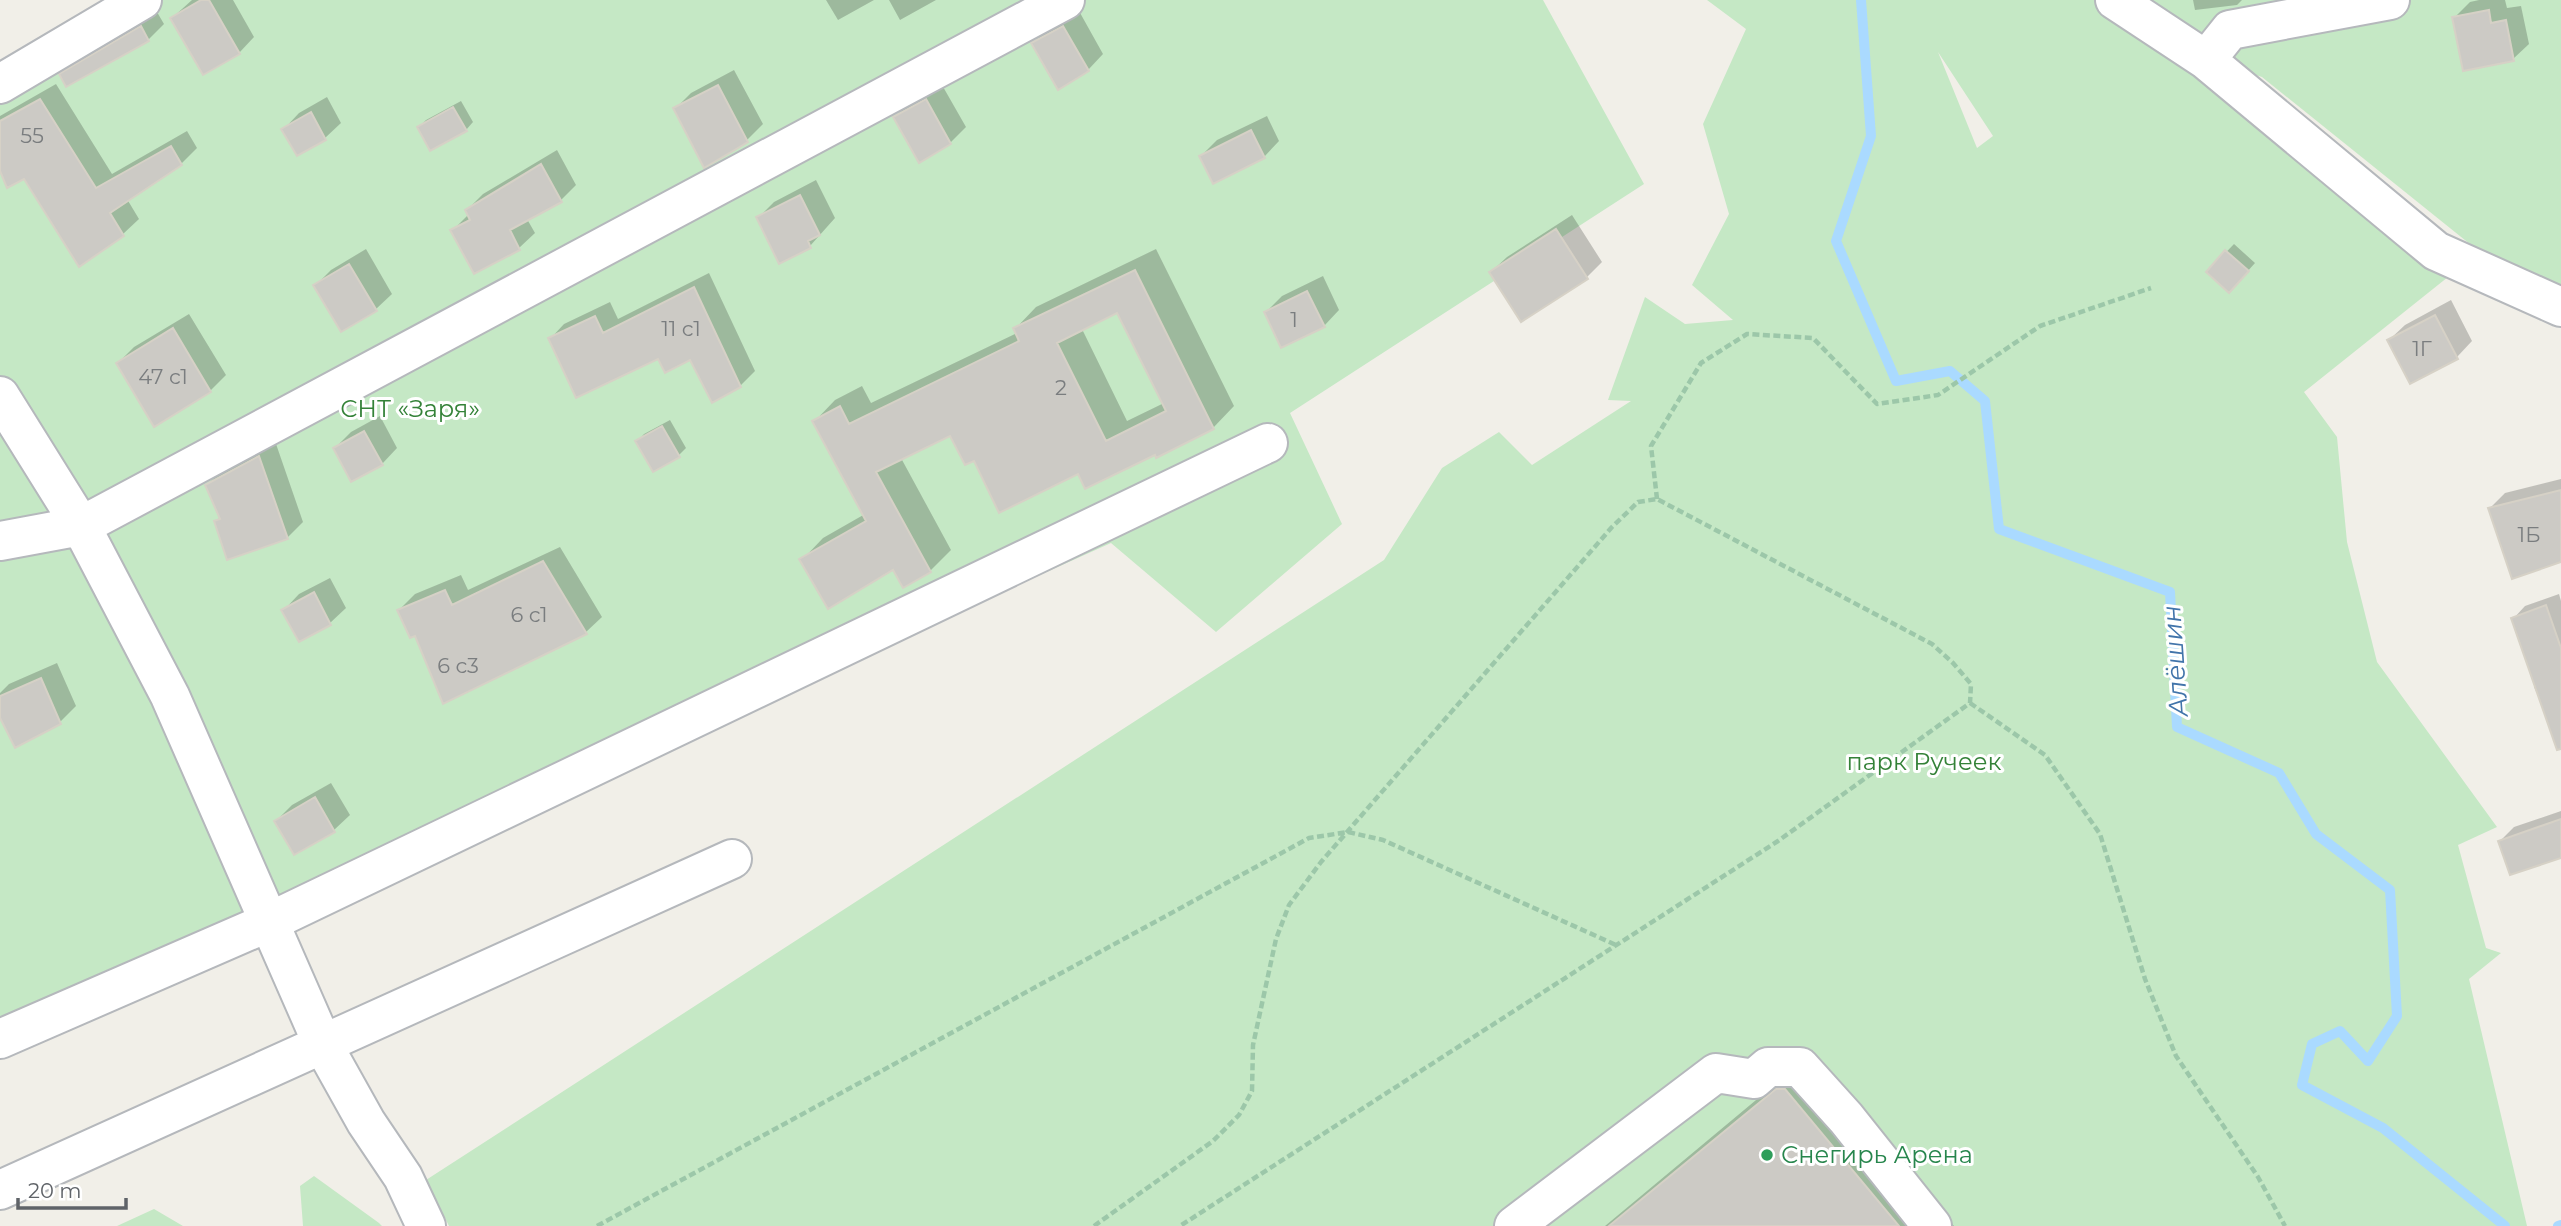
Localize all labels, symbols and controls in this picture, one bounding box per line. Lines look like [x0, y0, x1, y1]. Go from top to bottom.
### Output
house number: 55 [20, 123, 44, 148]
house number: 1 [1290, 307, 1298, 332]
house number: 11 с1 [661, 316, 701, 341]
house number: 1Г [2412, 336, 2432, 361]
house number: 47 с1 [138, 364, 188, 389]
house number: 2 [1055, 375, 1067, 400]
park label: СНТ «Заря» [340, 394, 480, 423]
house number: 1Б [2518, 522, 2540, 547]
house number: 6 с1 [510, 602, 548, 627]
water label: Алёшин [2155, 604, 2195, 719]
house number: 6 с3 [437, 653, 479, 678]
park label: парк Ручеек [1846, 747, 2002, 776]
place label: Снегирь Арена [1781, 1140, 1973, 1169]
marker: Снегирь Арена [1759, 1147, 1775, 1163]
scale bar [18, 1166, 126, 1210]
text: 20 m [28, 1178, 82, 1203]

